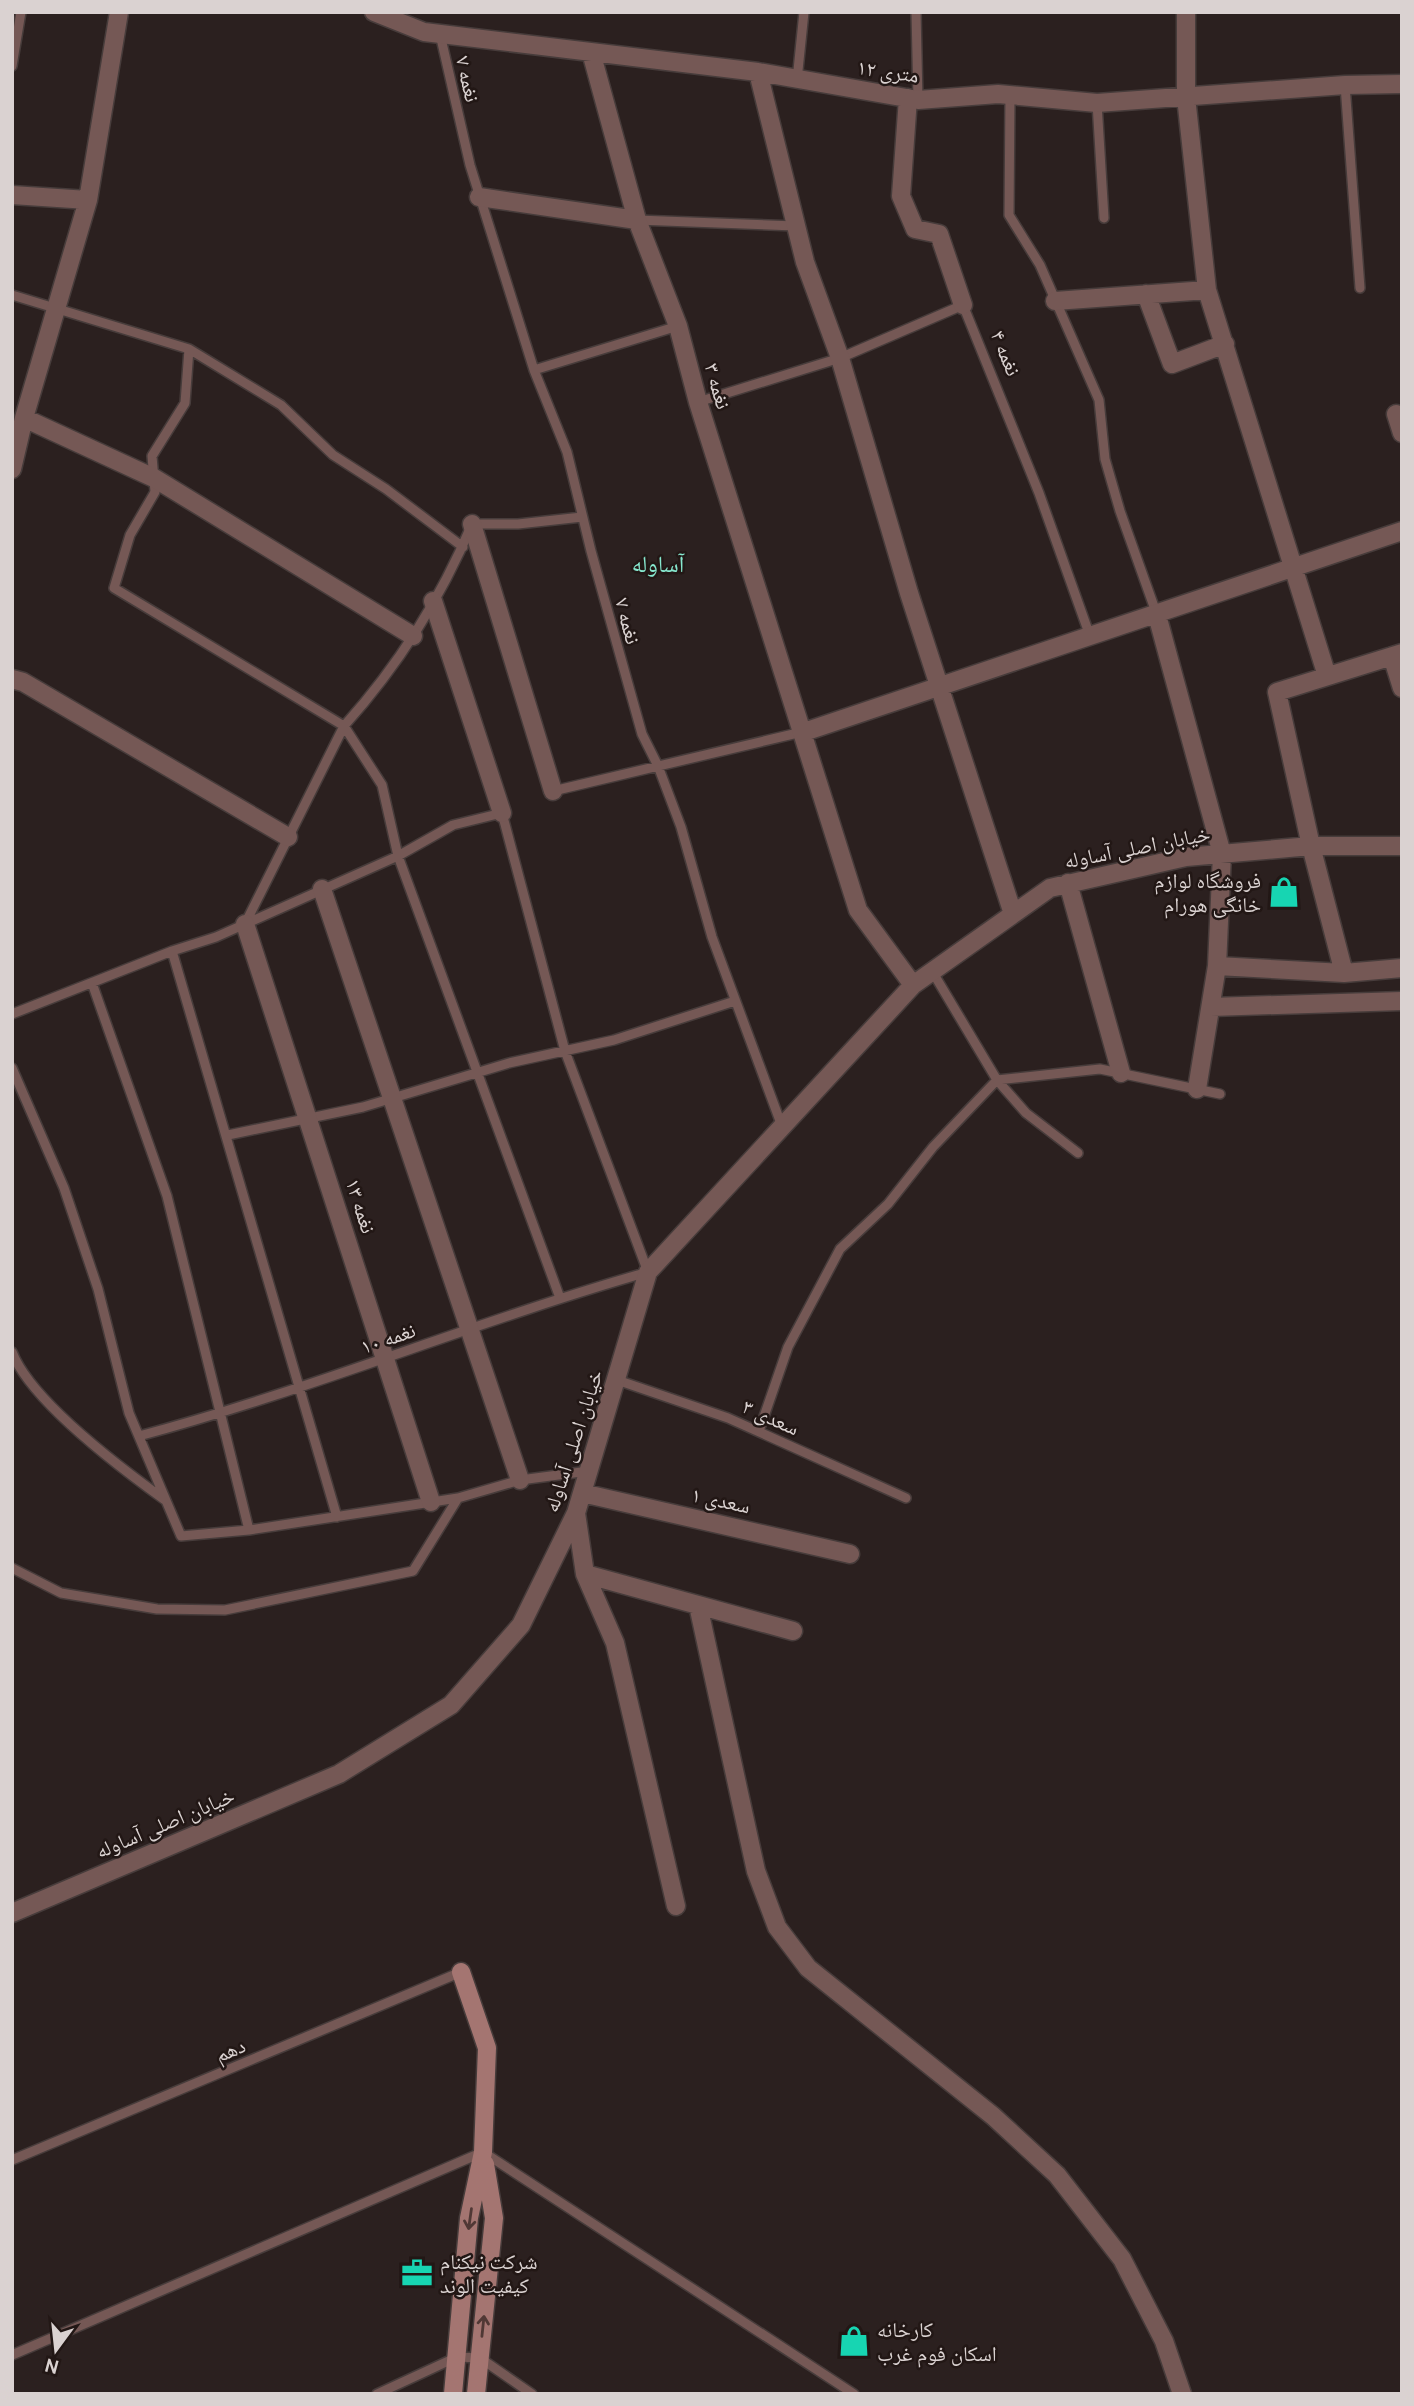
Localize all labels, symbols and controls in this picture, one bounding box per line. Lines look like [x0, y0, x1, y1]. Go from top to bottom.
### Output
street label: نغمه ۷ [451, 53, 485, 105]
street label: ۱۲ متری [855, 54, 921, 88]
street label: نغمه ۴ [986, 327, 1026, 379]
street label: نغمه ۳ [700, 360, 736, 412]
district label: آساوله [632, 550, 685, 578]
street label: نغمه ۷ [610, 595, 646, 647]
street label: خیابان اصلی آساوله [1062, 821, 1212, 874]
place label: فروشگاه لوازم خانگی هورام [1154, 868, 1261, 919]
shop icon: فروشگاه لوازم خانگی هورام [1267, 875, 1301, 909]
street label: نغمه ۱۳ [340, 1175, 382, 1237]
street label: نغمه ۱۰ [357, 1317, 419, 1359]
street label: خیابان اصلی آساوله [538, 1367, 609, 1516]
street label: سعدی ۳ [739, 1393, 803, 1441]
street label: سعدی ۱ [689, 1482, 753, 1518]
street label: خیابان اصلی آساوله [92, 1783, 238, 1864]
street label: دهم [211, 2033, 250, 2069]
one-way arrow [463, 2207, 476, 2230]
place label: شرکت نیکنام کیفیت الوند [440, 2249, 538, 2298]
office icon: شرکت نیکنام کیفیت الوند [400, 2256, 434, 2290]
north arrow [21, 2315, 91, 2385]
one-way arrow [477, 2315, 490, 2338]
place label: کارخانه اسکان فوم غرب [877, 2317, 997, 2368]
shop icon: کارخانه اسکان فوم غرب [837, 2324, 871, 2358]
text: N [42, 2353, 61, 2379]

